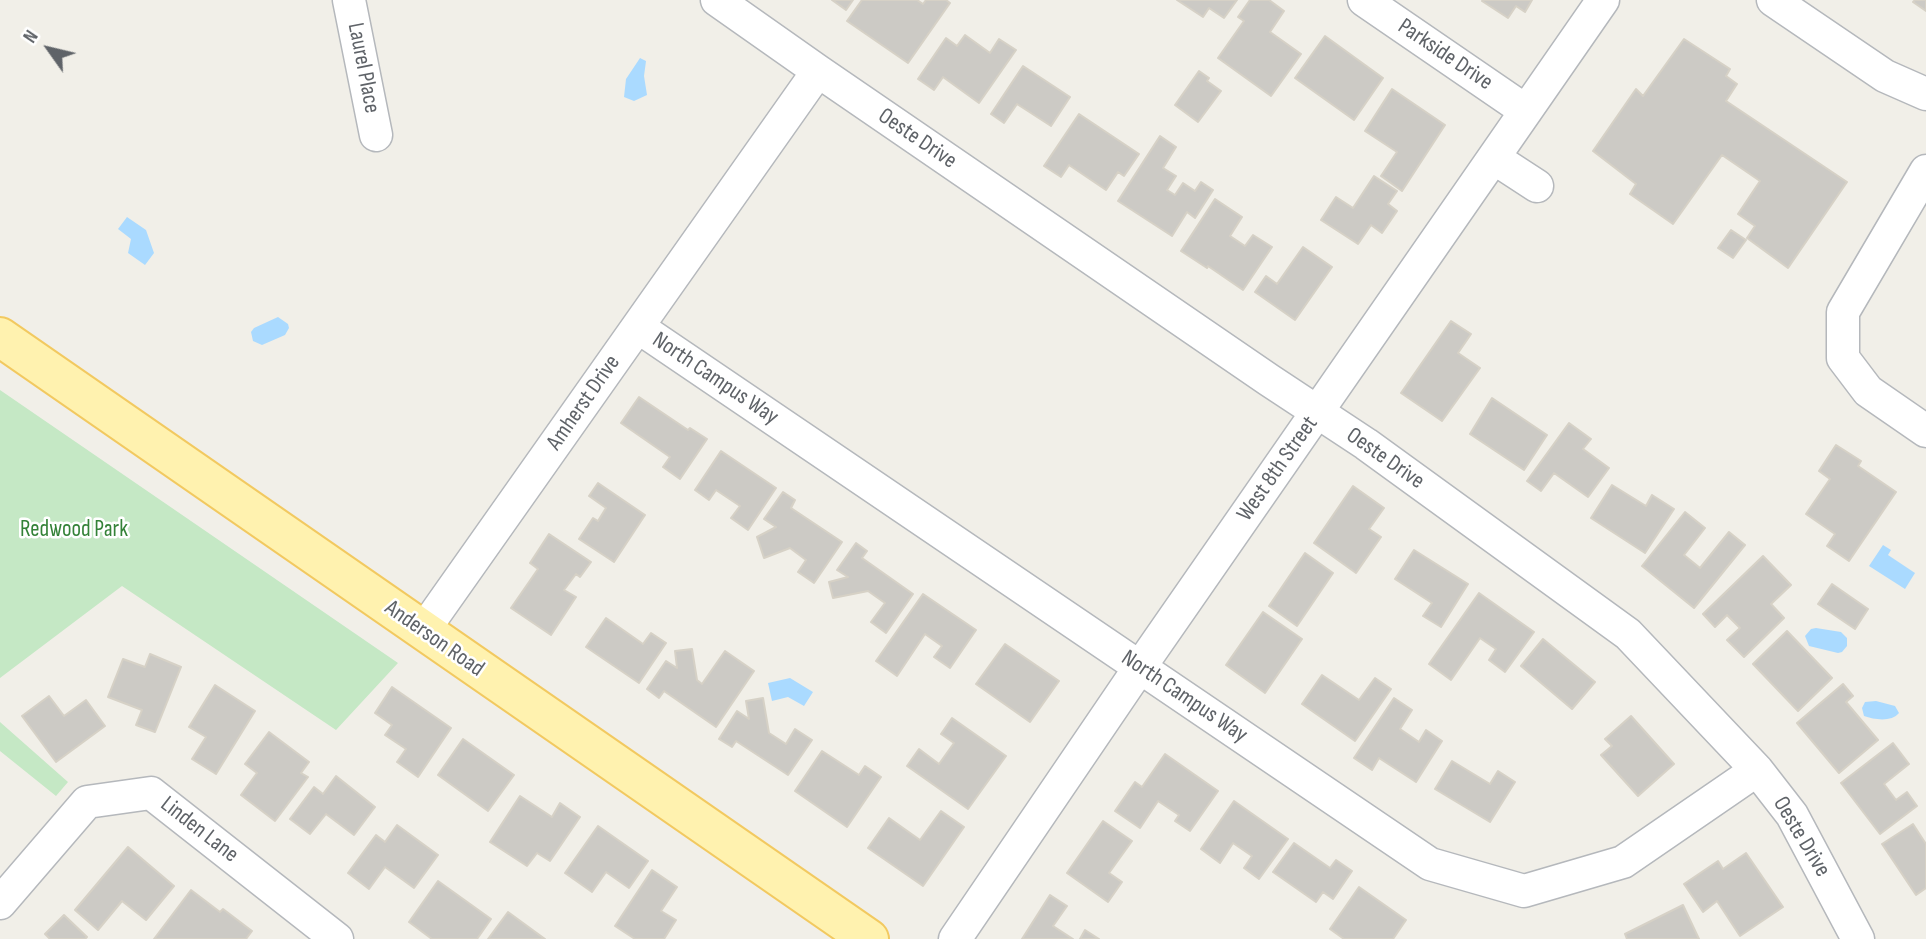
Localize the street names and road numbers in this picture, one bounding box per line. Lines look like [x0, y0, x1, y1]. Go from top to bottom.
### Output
street label: Parkside Drive [1392, 13, 1498, 97]
street label: Laurel Place [341, 20, 385, 116]
street label: Oeste Drive [873, 103, 961, 175]
street label: North Campus Way [647, 327, 783, 431]
street label: Amherst Drive [541, 350, 627, 456]
street label: West 8th Street [1232, 411, 1324, 527]
street label: Oeste Drive [1341, 422, 1429, 496]
street label: Anderson Road [379, 595, 489, 683]
street label: North Campus Way [1116, 645, 1252, 749]
street label: Linden Lane [154, 791, 244, 869]
street label: Oeste Drive [1766, 792, 1836, 882]

